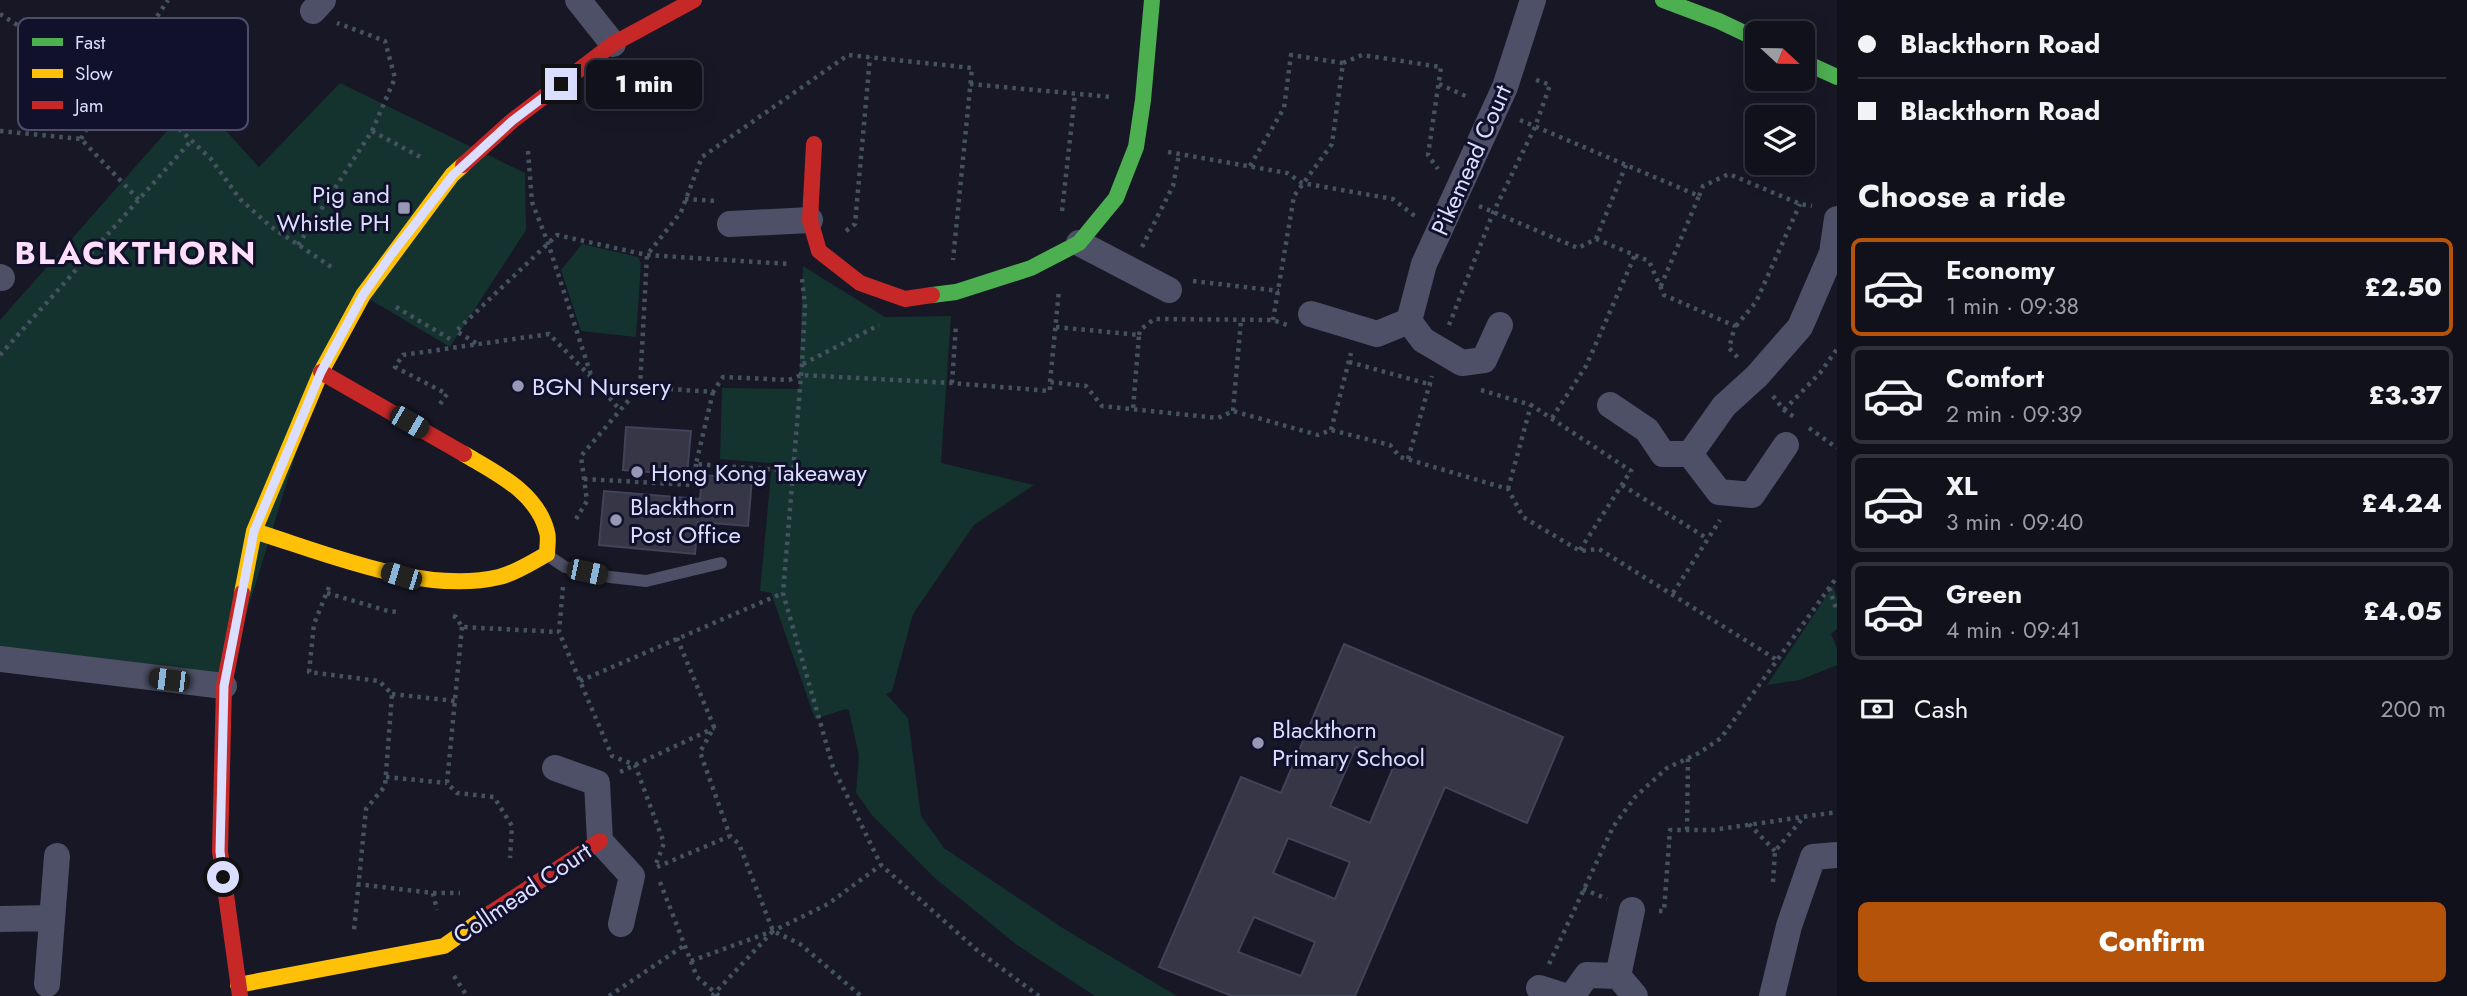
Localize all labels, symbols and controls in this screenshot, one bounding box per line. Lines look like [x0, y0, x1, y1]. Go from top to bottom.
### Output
legend [18, 18, 248, 130]
north arrow [1745, 21, 1815, 91]
map controls [1745, 21, 1815, 175]
text: Blackthorn Road [1900, 25, 2100, 63]
text: Fast [75, 29, 106, 56]
text: Slow [75, 60, 113, 87]
callout: 1 min [586, 60, 701, 108]
text: 1 min [615, 67, 673, 101]
route end [545, 68, 577, 100]
street label: Pikemead Court [1422, 79, 1520, 241]
text: Jam [72, 92, 104, 119]
text: Blackthorn Road [1900, 92, 2100, 130]
button: layers [1745, 105, 1815, 175]
text: Choose a ride [1858, 173, 2066, 219]
place label: Pig and Whistle PH [277, 177, 390, 240]
marker: Pig and Whistle PH [396, 200, 412, 216]
district label: BLACKTHORN [15, 230, 257, 276]
text: Economy [1946, 251, 2055, 289]
icon: car [1862, 256, 1925, 319]
text: £2.50 [2364, 268, 2442, 306]
text: 1 min · 09:38 [1946, 289, 2079, 323]
text: Comfort [1946, 359, 2044, 397]
icon: car [1862, 364, 1925, 427]
place label: BGN Nursery [532, 369, 671, 404]
text: £3.37 [2368, 376, 2442, 414]
marker: BGN Nursery [510, 378, 526, 394]
text: 2 min · 09:39 [1946, 397, 2082, 431]
car [386, 402, 433, 442]
place label: Hong Kong Takeaway [651, 455, 867, 490]
marker: Hong Kong Takeaway [629, 464, 645, 480]
text: XL [1946, 467, 1978, 505]
icon: car [1862, 472, 1925, 535]
text: £4.24 [2362, 484, 2442, 522]
place label: Blackthorn Post Office [630, 489, 741, 552]
text: 3 min · 09:40 [1946, 505, 2083, 539]
marker: Blackthorn Post Office [608, 512, 624, 528]
car [565, 557, 610, 587]
car [378, 560, 425, 592]
text: Green [1946, 575, 2022, 613]
icon: car [1862, 580, 1925, 643]
text: £4.05 [2363, 592, 2442, 630]
text: 4 min · 09:41 [1946, 613, 2081, 647]
car [147, 667, 192, 693]
icon: cash [1858, 690, 1896, 728]
text: Cash [1914, 690, 1968, 728]
text: 200 m [2380, 692, 2446, 726]
place label: Blackthorn Primary School [1272, 712, 1425, 775]
marker: Blackthorn Primary School [1250, 735, 1266, 751]
street label: Collmead Court [446, 834, 598, 952]
route start [207, 861, 239, 893]
button: Confirm [1858, 902, 2446, 982]

